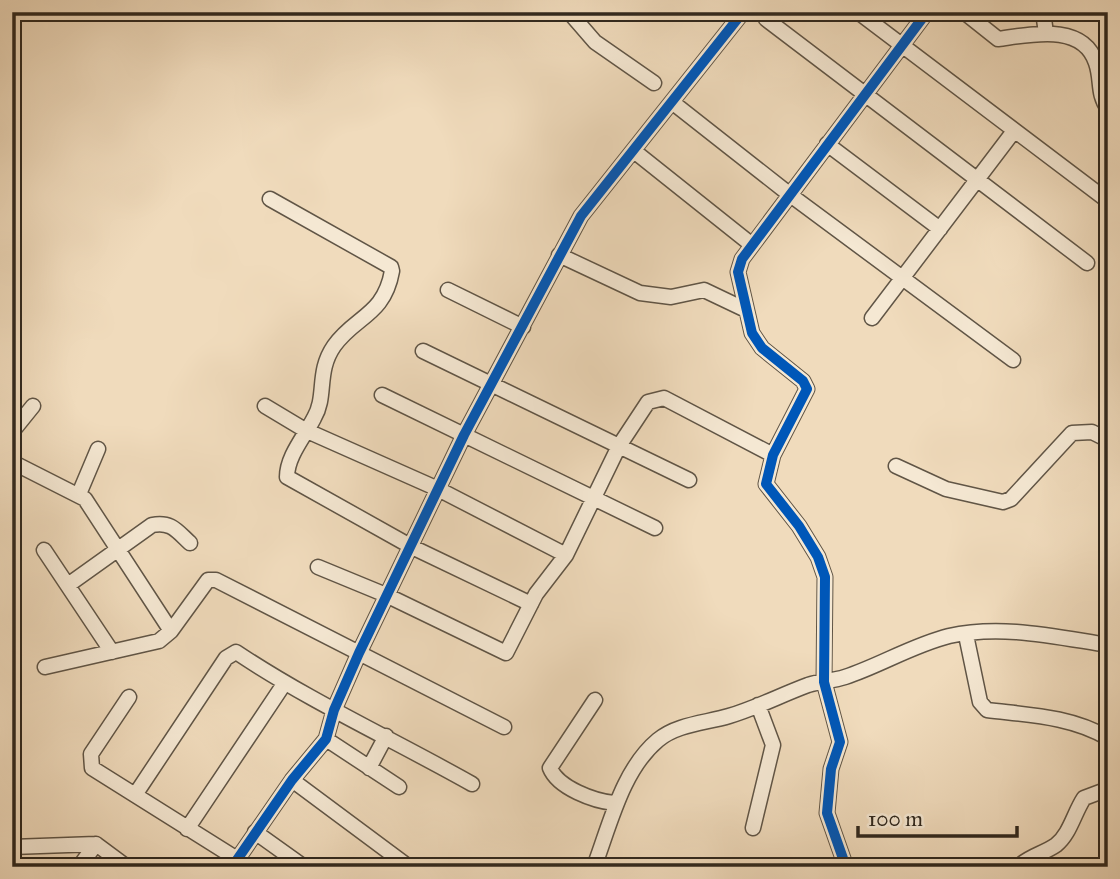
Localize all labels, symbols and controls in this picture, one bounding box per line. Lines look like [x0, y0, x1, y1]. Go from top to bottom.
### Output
scale bar [858, 795, 1017, 839]
text: 100 m [868, 806, 923, 832]

